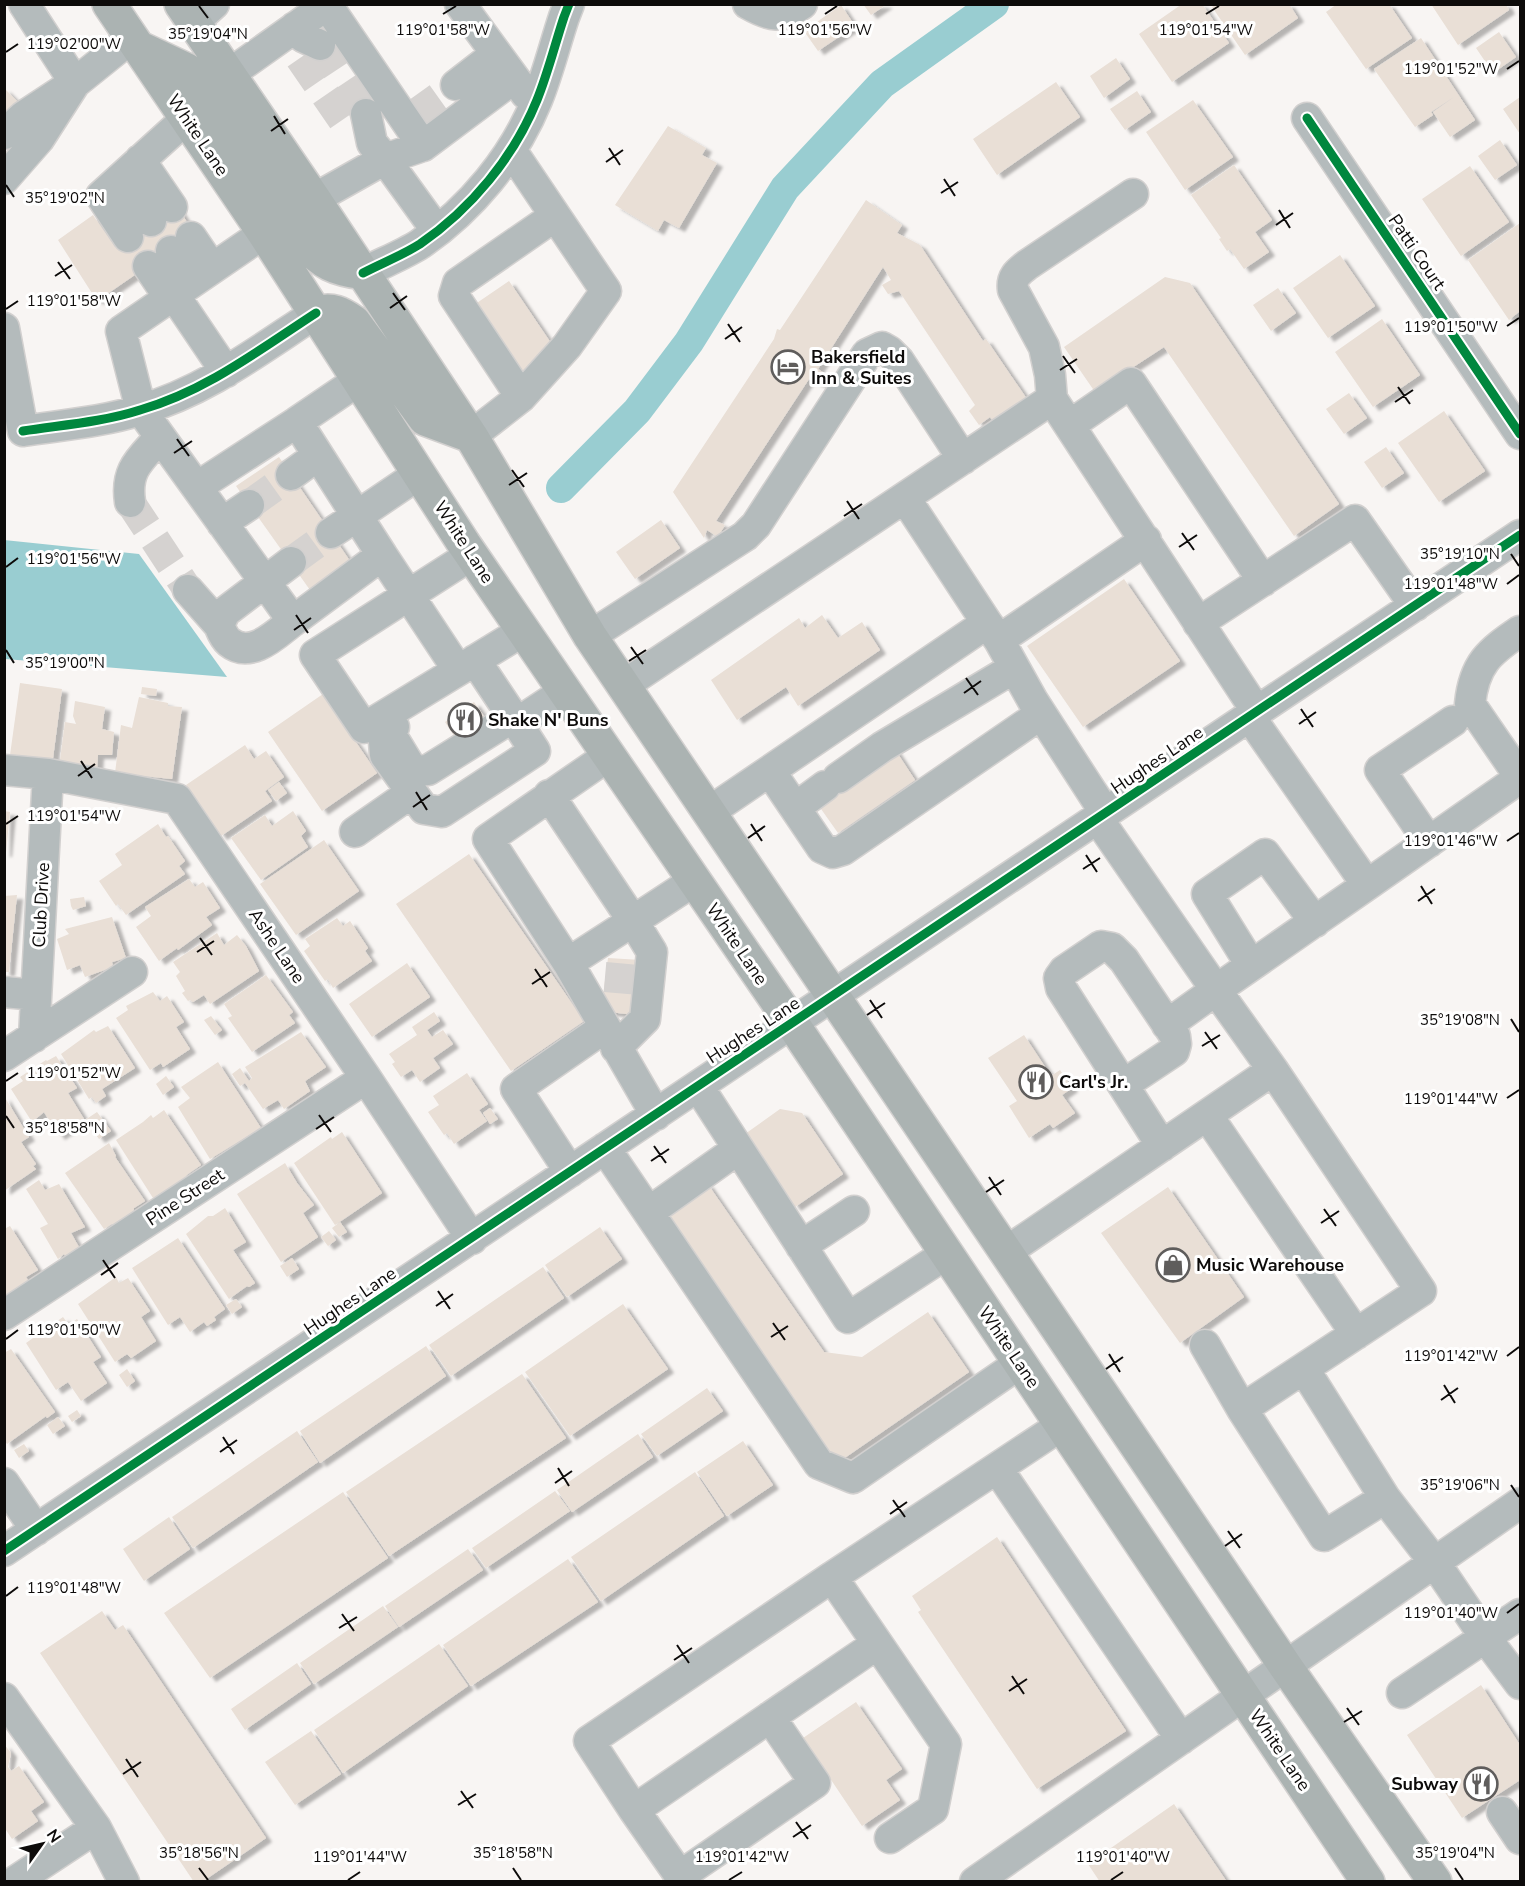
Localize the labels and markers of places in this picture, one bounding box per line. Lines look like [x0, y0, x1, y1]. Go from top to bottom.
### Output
place label: Bakersfield Inn & Suites [811, 345, 912, 390]
hotel icon: Bakersfield Inn & Suites [770, 349, 806, 385]
restaurant icon: Shake N' Buns [447, 702, 483, 738]
place label: Shake N' Buns [488, 708, 609, 732]
restaurant icon: Carl's Jr. [1018, 1064, 1054, 1100]
place label: Carl's Jr. [1059, 1070, 1128, 1094]
shop icon: Music Warehouse [1155, 1247, 1191, 1283]
place label: Music Warehouse [1196, 1253, 1344, 1277]
restaurant icon: Subway [1463, 1766, 1499, 1802]
place label: Subway [1391, 1772, 1459, 1796]

